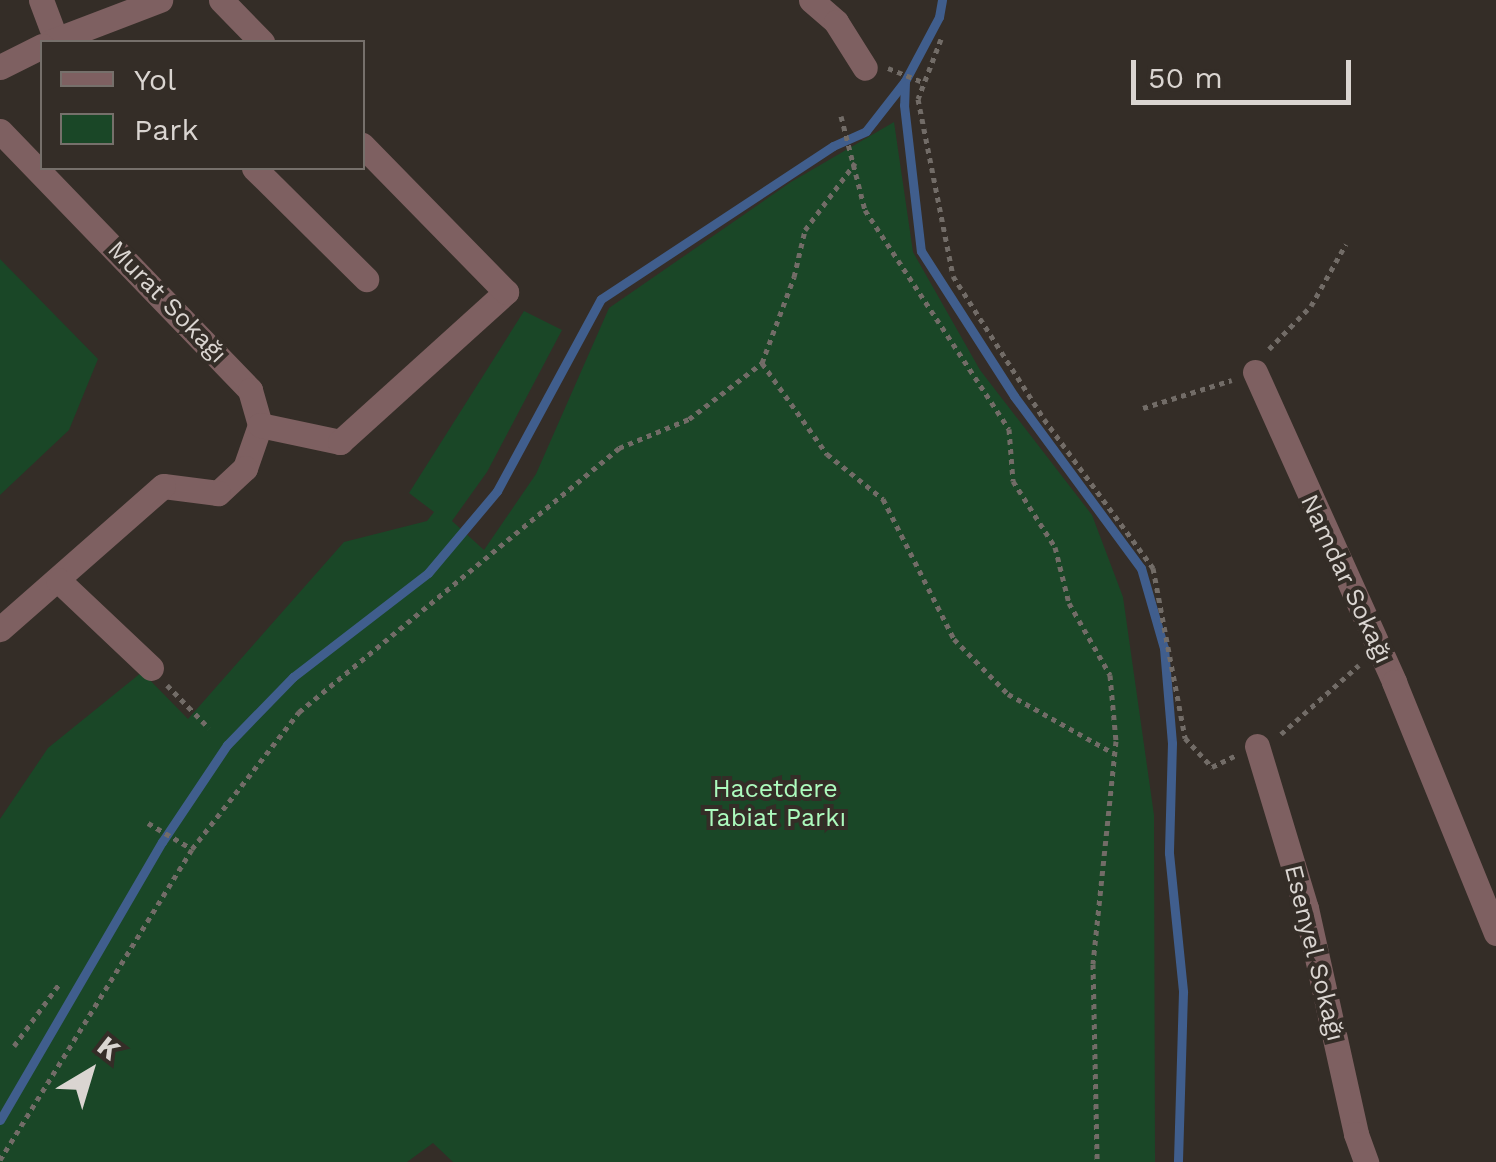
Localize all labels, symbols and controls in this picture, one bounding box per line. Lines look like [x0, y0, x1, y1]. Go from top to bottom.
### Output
legend [40, 40, 365, 170]
scale bar [1136, 40, 1356, 102]
text: 50 m [1148, 60, 1223, 95]
text: Yol [134, 62, 176, 97]
text: Park [134, 112, 199, 147]
street label: Murat Sokağı [101, 235, 233, 369]
street label: Namdar Sokağı [1294, 489, 1398, 669]
park label: Hacetdere Tabiat Parkı [704, 775, 846, 834]
street label: Esenyel Sokağı [1278, 861, 1350, 1045]
north arrow [40, 1022, 140, 1122]
text: K [91, 1029, 127, 1067]

